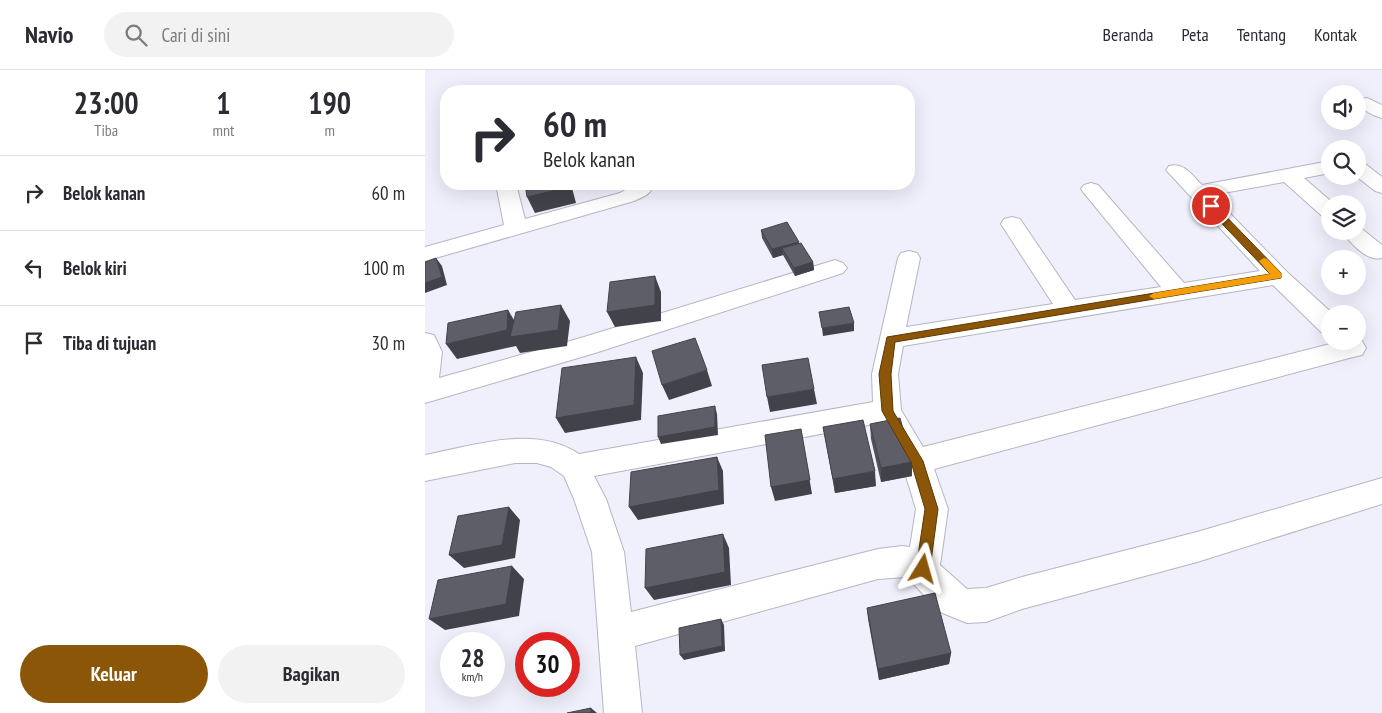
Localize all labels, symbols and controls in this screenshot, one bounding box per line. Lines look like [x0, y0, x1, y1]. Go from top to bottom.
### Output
search box [104, 12, 454, 57]
text: Navio [25, 19, 74, 50]
icon: search [122, 21, 150, 49]
text: Cari di sini [162, 23, 230, 47]
text: Beranda [1103, 23, 1153, 46]
text: Peta [1181, 23, 1209, 46]
text: Tentang [1237, 23, 1286, 46]
text: Kontak [1314, 23, 1357, 46]
text: 23:00 [74, 83, 139, 122]
text: 1 [216, 83, 231, 122]
text: 190 [308, 83, 351, 122]
map controls [1321, 85, 1366, 350]
button: sound [1321, 85, 1366, 130]
text: 60 m [543, 101, 607, 147]
icon: right [460, 105, 525, 170]
text: Tiba [94, 120, 118, 140]
text: mnt [212, 120, 234, 140]
text: m [324, 120, 335, 140]
button: search [1321, 140, 1366, 185]
text: Belok kanan [543, 145, 635, 173]
icon: right [20, 179, 48, 207]
text: Belok kanan [63, 181, 145, 205]
text: 60 m [372, 181, 405, 205]
pin [1190, 185, 1232, 227]
icon: arrive [1197, 192, 1225, 220]
button: layers [1321, 195, 1366, 240]
button: + [1321, 250, 1366, 295]
icon: left [20, 254, 48, 282]
text: Belok kiri [63, 256, 127, 280]
text: 100 m [363, 256, 405, 280]
button: − [1321, 305, 1366, 350]
icon: arrive [20, 329, 48, 357]
text: Tiba di tujuan [63, 331, 156, 355]
text: 30 m [372, 331, 405, 355]
position arrow [896, 542, 948, 594]
speed limit sign: 30 [515, 632, 580, 697]
text: 28 [461, 642, 484, 674]
button: Keluar [20, 645, 208, 703]
button: Bagikan [218, 645, 405, 703]
text: km/h [462, 669, 483, 684]

